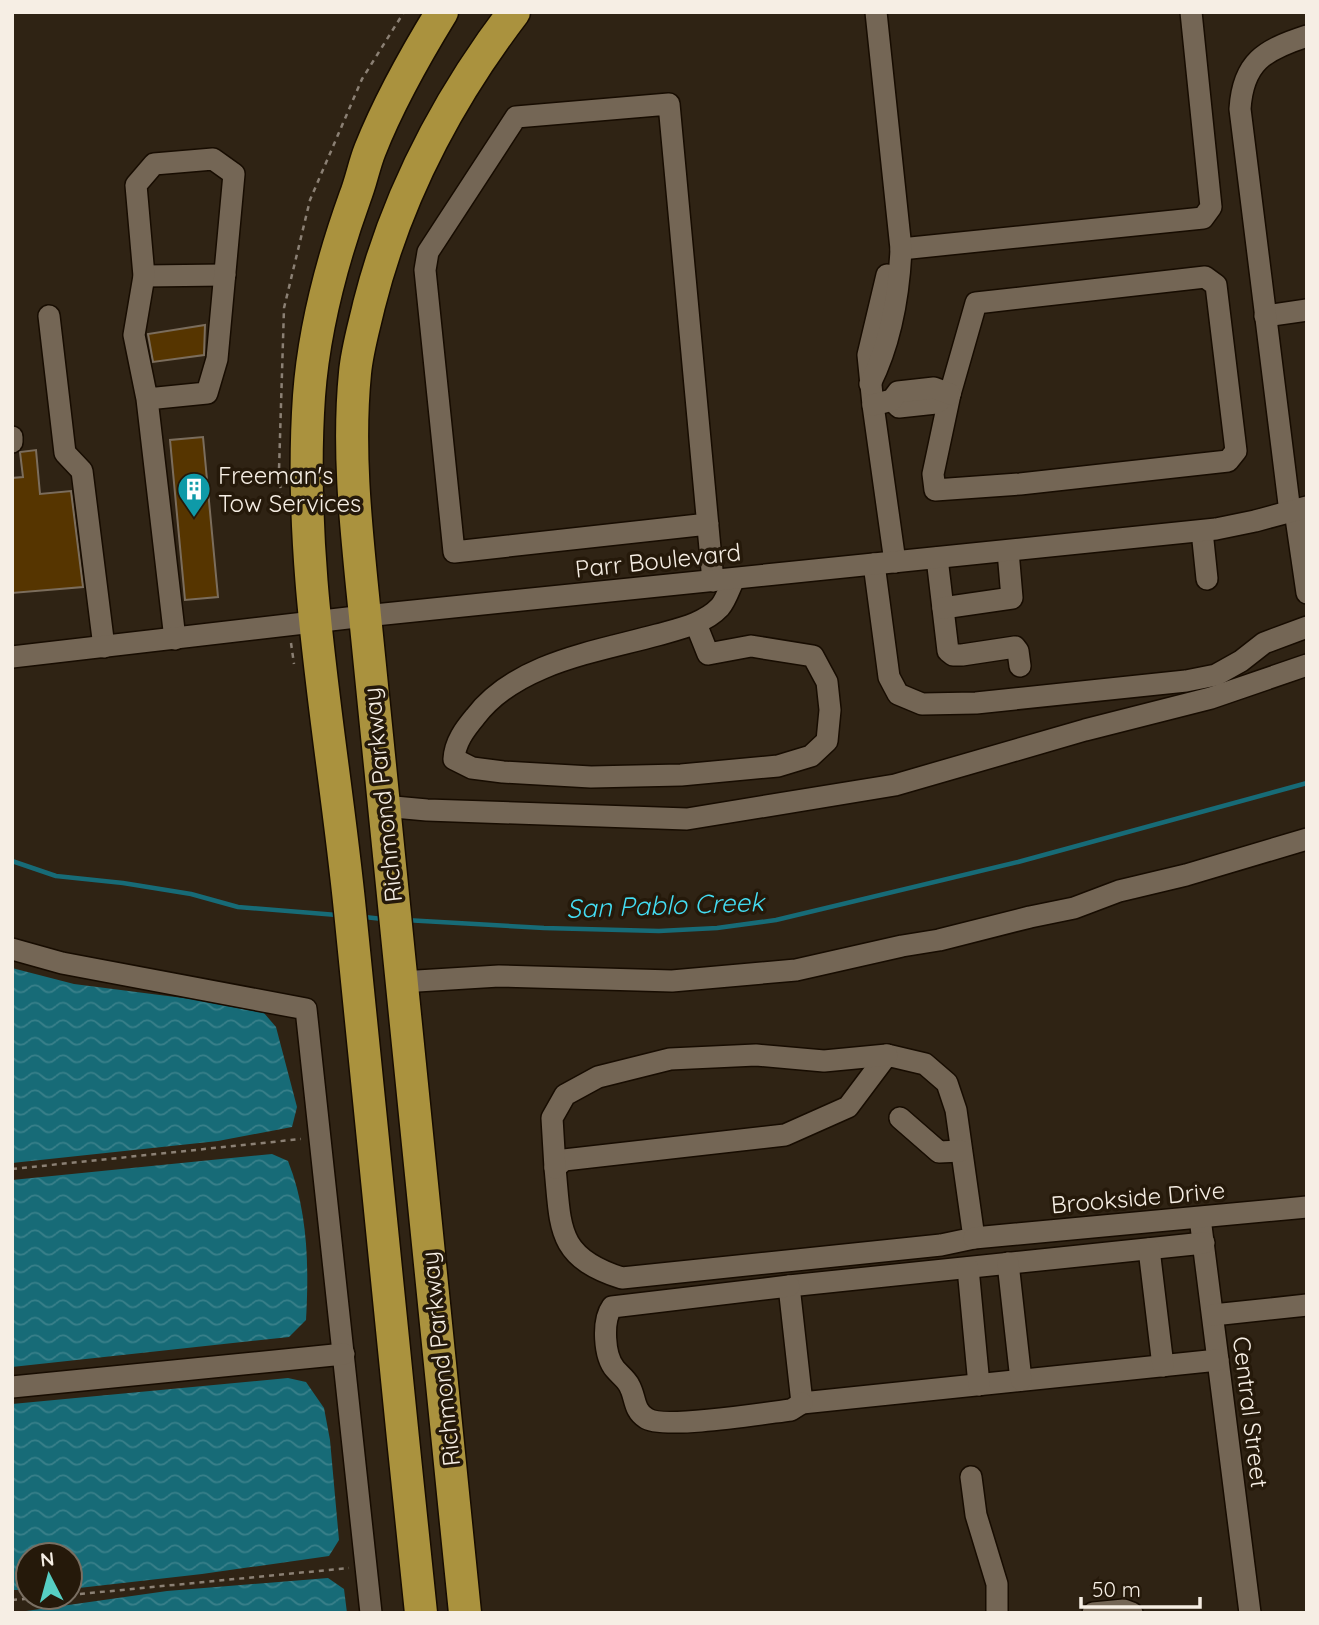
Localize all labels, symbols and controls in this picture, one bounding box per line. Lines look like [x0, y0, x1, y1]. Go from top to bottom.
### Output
place label: Freeman's Tow Services [218, 460, 361, 518]
building icon: Freeman's Tow Services [175, 470, 213, 519]
street label: Parr Boulevard [574, 536, 742, 584]
street label: Richmond Parkway [356, 686, 408, 904]
water label: San Pablo Creek [566, 885, 766, 925]
street label: Brookside Drive [1050, 1174, 1226, 1220]
street label: Richmond Parkway [414, 1250, 466, 1468]
street label: Central Street [1227, 1335, 1275, 1489]
north arrow [14, 1541, 84, 1611]
text: N [39, 1546, 55, 1572]
scale bar [1081, 1566, 1200, 1610]
text: 50 m [1092, 1576, 1141, 1602]

